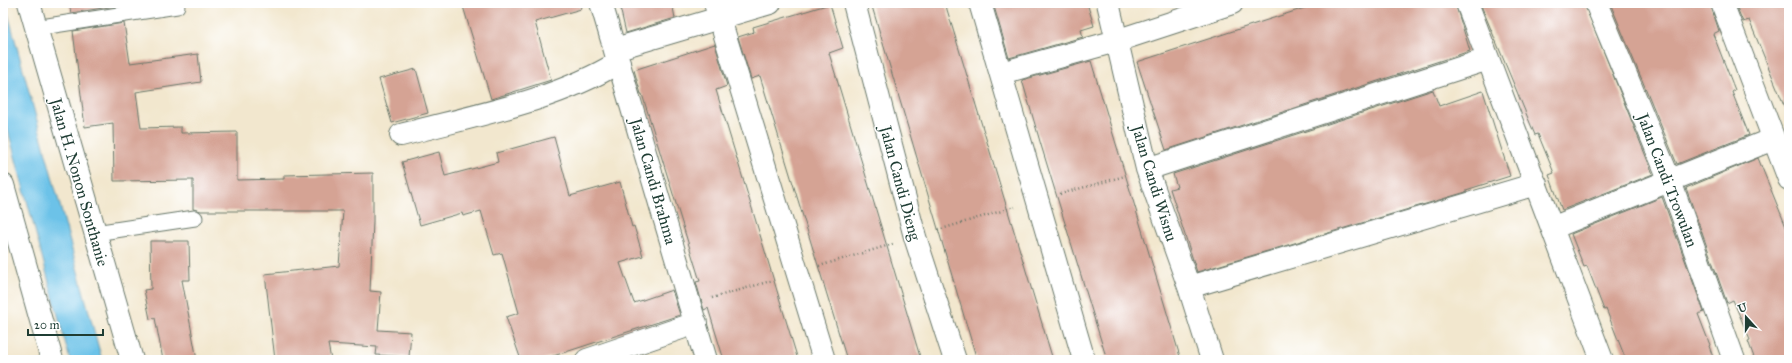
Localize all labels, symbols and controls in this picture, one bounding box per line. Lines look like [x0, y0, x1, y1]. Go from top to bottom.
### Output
street label: Jalan H. Nonon Sonthanie [45, 94, 113, 269]
street label: Jalan Candi Trowulan [1632, 109, 1702, 250]
street label: Jalan Candi Brahma [625, 114, 681, 247]
street label: Jalan Candi Wisnu [1126, 121, 1181, 244]
street label: Jalan Candi Dieng [875, 122, 925, 243]
north arrow [1726, 297, 1766, 337]
text: U [1736, 300, 1749, 316]
scale bar [28, 311, 103, 337]
text: 20 m [34, 318, 60, 332]

